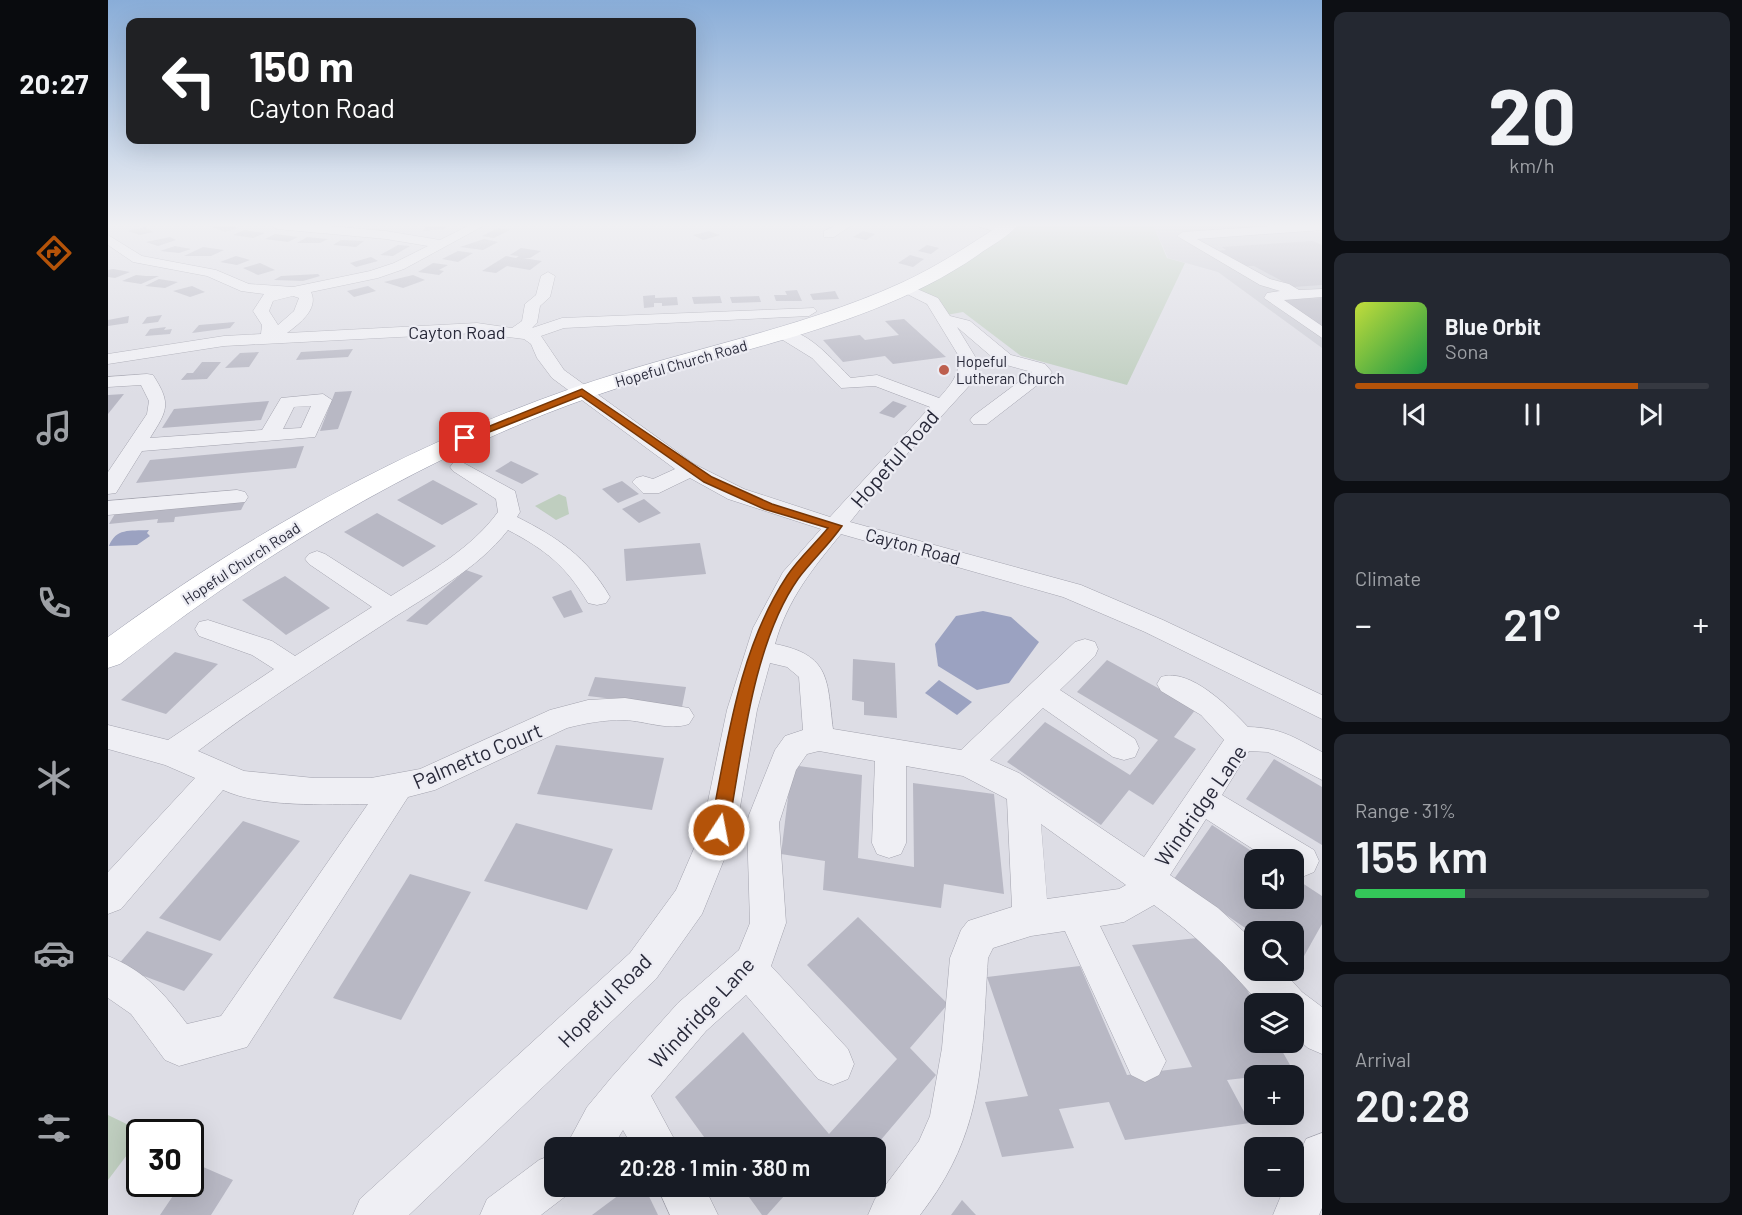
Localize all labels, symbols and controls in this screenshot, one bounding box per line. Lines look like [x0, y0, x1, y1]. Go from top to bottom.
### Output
text: 150 m [249, 40, 354, 90]
icon: left [150, 42, 228, 120]
text: 20:27 [20, 67, 88, 99]
text: 20 [1488, 67, 1576, 161]
text: Cayton Road [249, 91, 395, 123]
text: km/h [1509, 153, 1555, 177]
icon: directions [33, 232, 75, 274]
text: Blue Orbit [1445, 313, 1541, 339]
street label: Cayton Road [408, 321, 506, 343]
street label: Hopeful Church Road [613, 336, 749, 390]
text: Sona [1445, 339, 1489, 363]
place label: Hopeful Lutheran Church [956, 352, 1065, 387]
marker: Hopeful Lutheran Church [937, 363, 951, 377]
icon: previous [1398, 398, 1431, 431]
icon: pause [1516, 398, 1549, 431]
icon: next [1634, 398, 1667, 431]
street label: Hopeful Road [845, 404, 943, 512]
icon: music [33, 407, 75, 449]
pin [439, 412, 490, 463]
icon: arrive [448, 421, 481, 454]
street label: Hopeful Church Road [179, 518, 303, 608]
street label: Cayton Road [863, 523, 963, 569]
text: Climate [1355, 566, 1421, 590]
icon: phone [33, 582, 75, 624]
text: 21° [1503, 596, 1561, 650]
text: − [1355, 604, 1372, 644]
text: + [1692, 604, 1709, 644]
street label: Palmetto Court [409, 717, 545, 793]
street label: Windridge Lane [1149, 739, 1251, 871]
icon: climate [33, 757, 75, 799]
position arrow [687, 798, 751, 862]
text: Range · 31% [1355, 798, 1456, 822]
text: 155 km [1355, 828, 1488, 882]
map controls [1244, 849, 1304, 1197]
button: sound [1244, 849, 1304, 909]
button: search [1244, 921, 1304, 981]
icon: car [33, 932, 75, 974]
street label: Hopeful Road [552, 948, 656, 1052]
street label: Windridge Lane [643, 951, 759, 1073]
button: layers [1244, 993, 1304, 1053]
text: Arrival [1355, 1047, 1411, 1071]
button: + [1244, 1065, 1304, 1125]
text: 20:28 [1355, 1077, 1470, 1131]
icon: filters [33, 1107, 75, 1149]
speed limit sign: 30 [126, 1119, 204, 1197]
button: − [1244, 1137, 1304, 1197]
text: 20:28 · 1 min · 380 m [620, 1154, 810, 1180]

